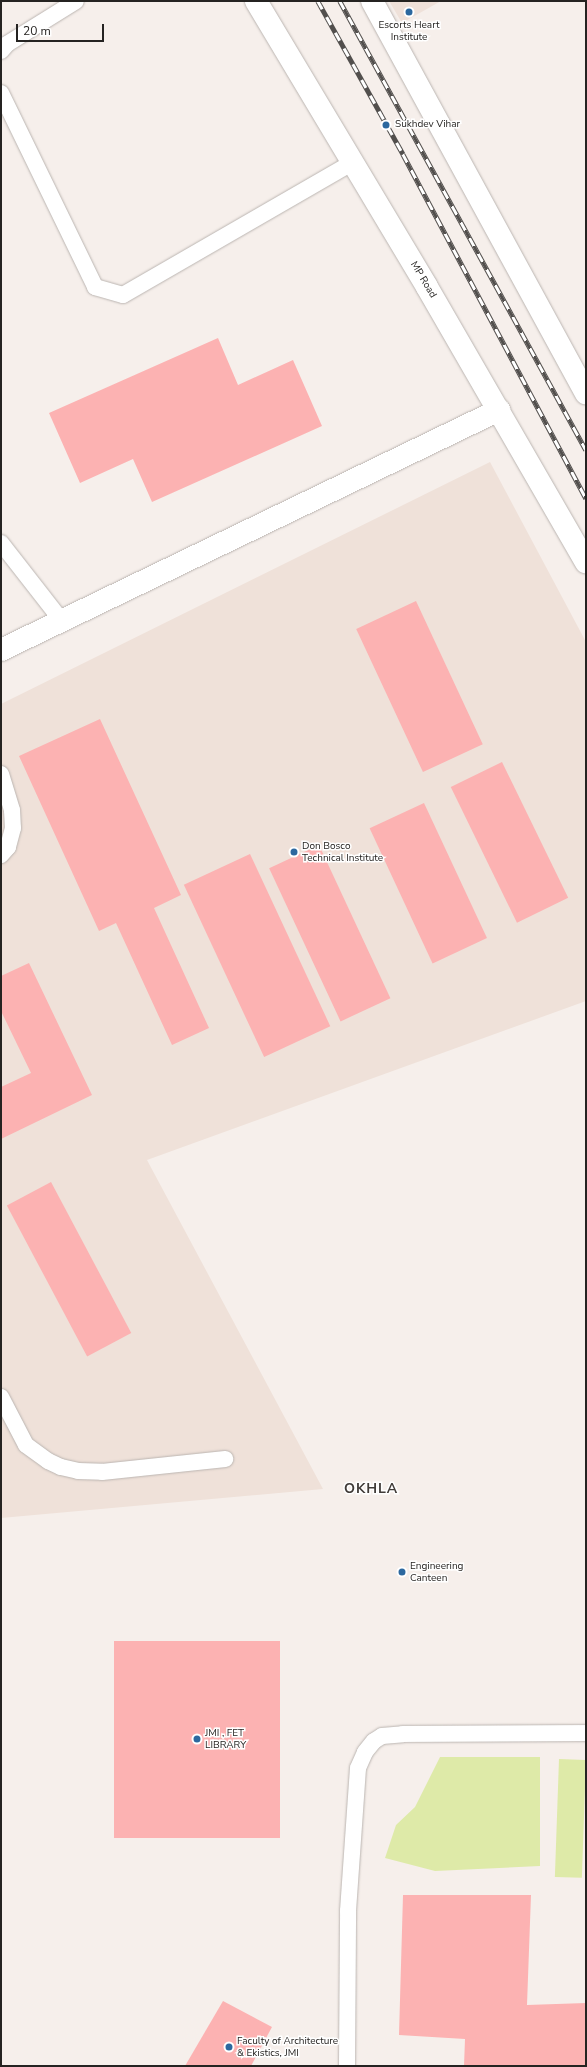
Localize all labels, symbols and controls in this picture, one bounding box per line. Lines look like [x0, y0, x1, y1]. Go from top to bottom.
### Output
marker: Escorts Heart Institute [403, 6, 415, 18]
scale bar [18, 16, 106, 42]
place label: Escorts Heart Institute [379, 19, 439, 42]
text: 20 m [23, 23, 51, 39]
marker: Sukhdev Vihar [380, 119, 392, 131]
place label: Sukhdev Vihar [395, 119, 460, 131]
street label: MP Road [407, 259, 439, 301]
place label: Don Bosco Technical Institute [302, 840, 383, 864]
marker: Don Bosco Technical Institute [289, 847, 299, 857]
district label: OKHLA [344, 1481, 398, 1497]
place label: Engineering Canteen [410, 1560, 463, 1584]
marker: Engineering Canteen [397, 1567, 407, 1577]
place label: JMI , FET LIBRARY [205, 1727, 246, 1750]
marker: JMI , FET LIBRARY [192, 1734, 202, 1744]
place label: Faculty of Architecture & Ekistics, JMI [237, 2035, 338, 2058]
marker: Faculty of Architecture & Ekistics, JMI [224, 2042, 234, 2052]

